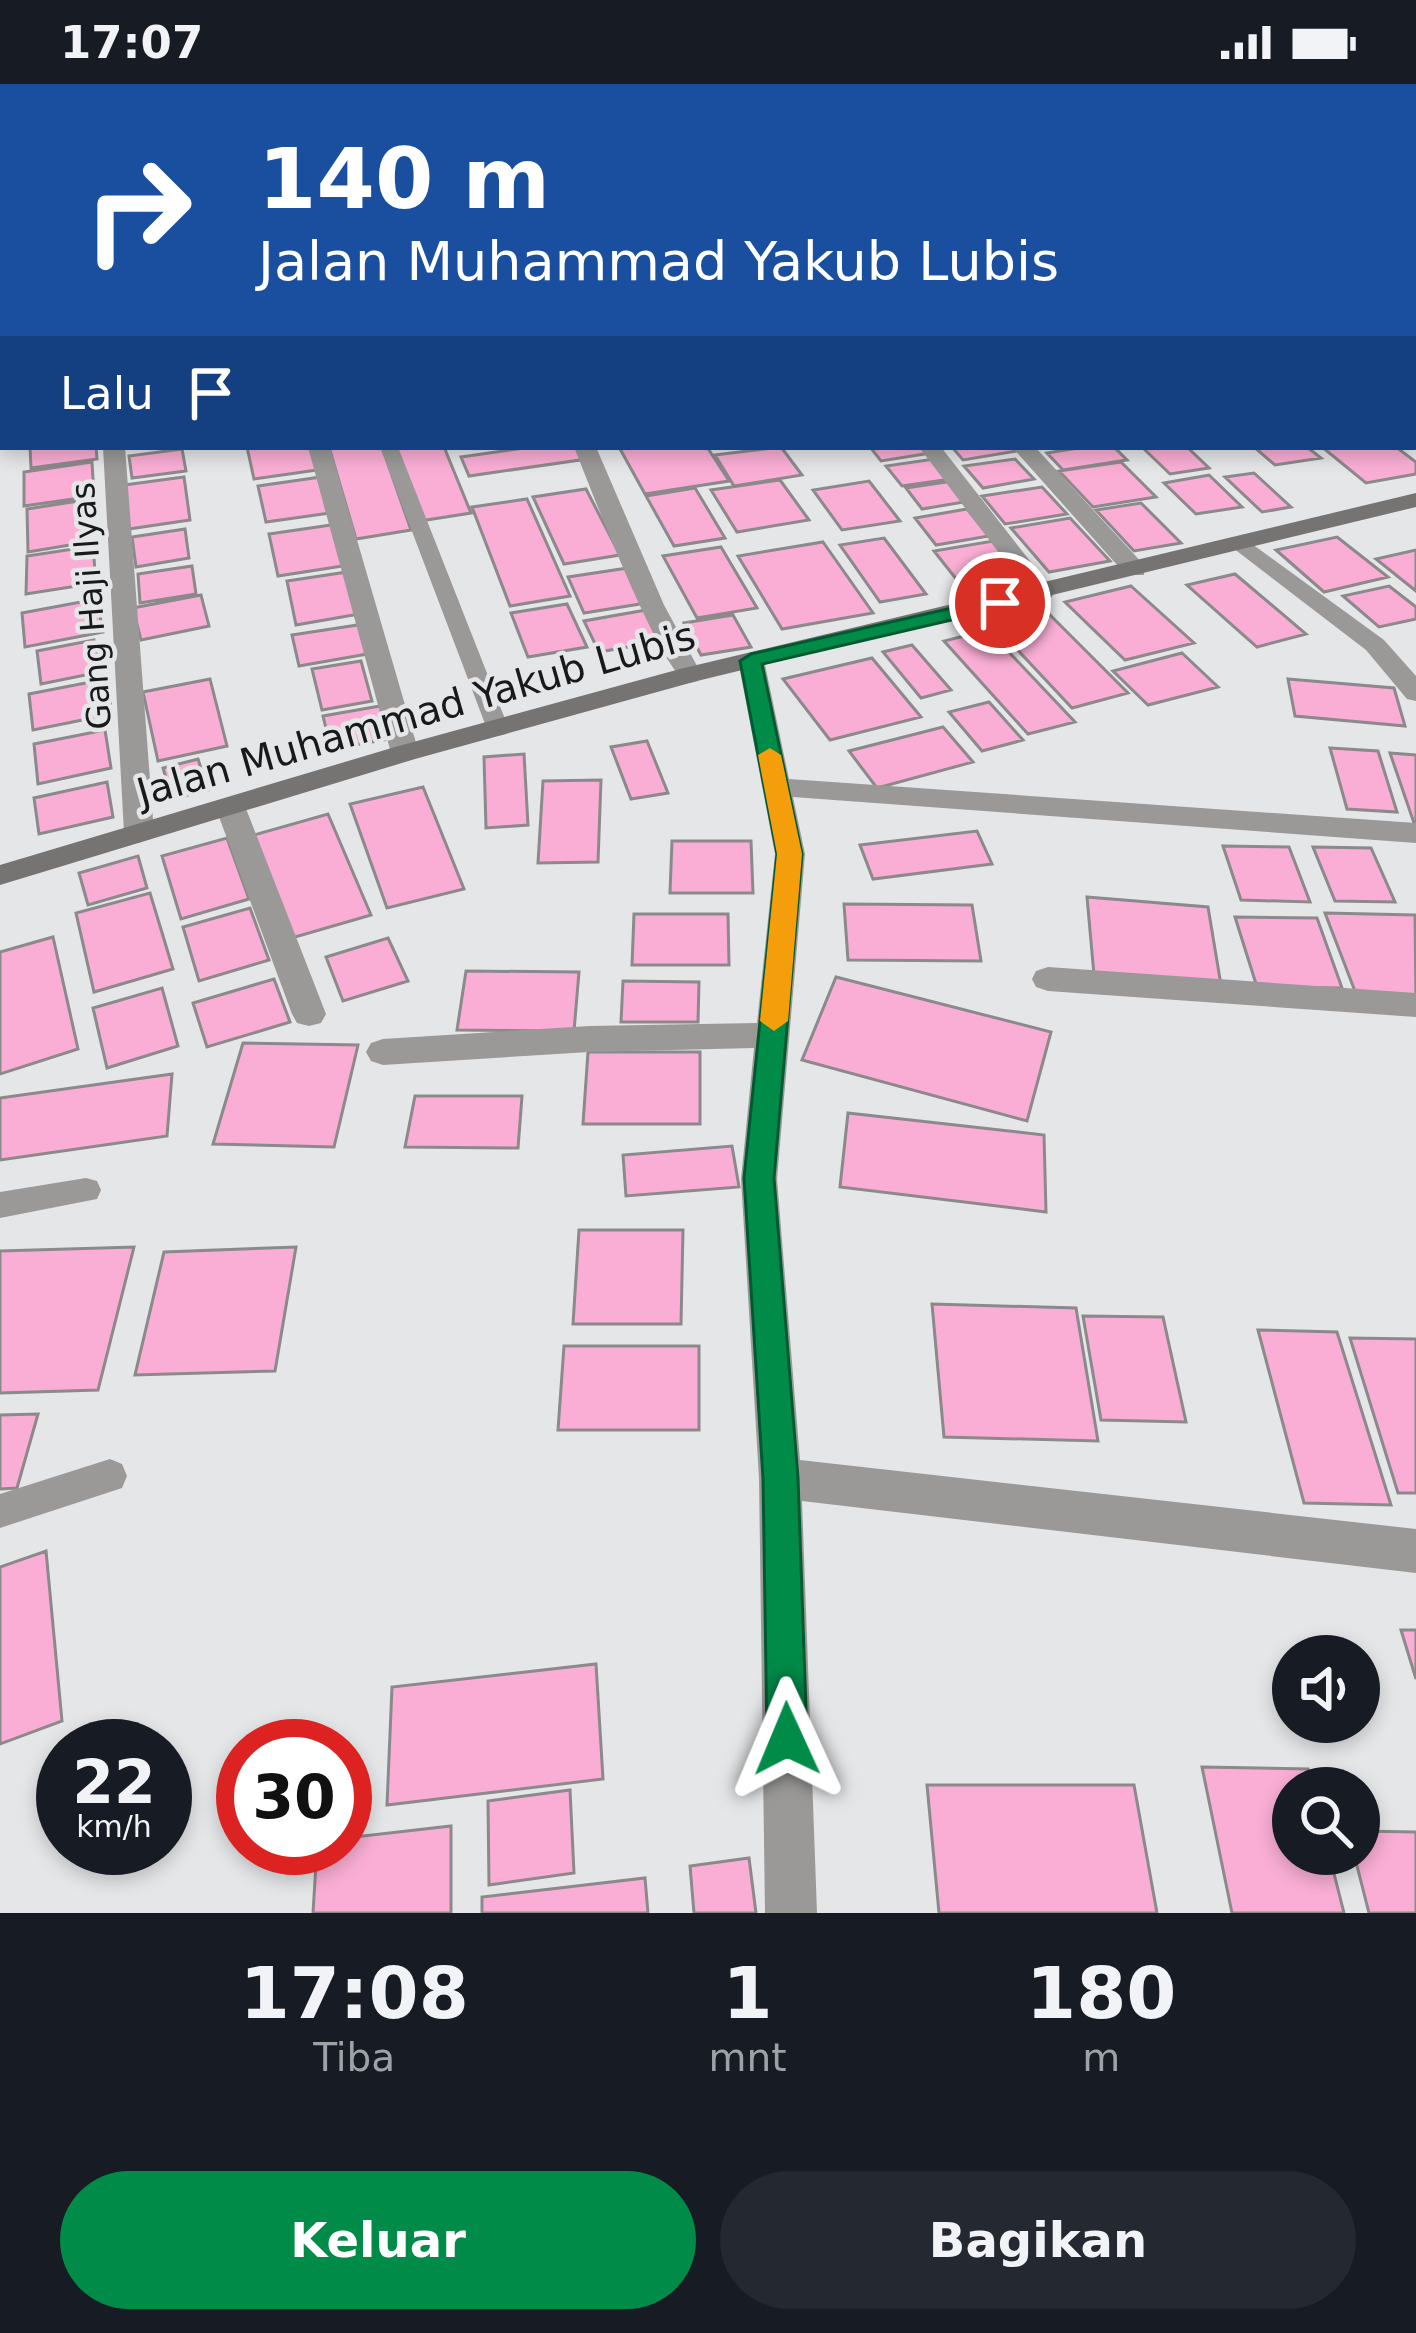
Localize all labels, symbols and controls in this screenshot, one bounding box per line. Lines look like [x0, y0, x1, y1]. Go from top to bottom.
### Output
text: 17:07 [60, 16, 203, 69]
text: 140 m [258, 130, 550, 228]
icon: right [60, 132, 216, 288]
text: Jalan Muhammad Yakub Lubis [258, 230, 1059, 293]
icon: arrive [178, 360, 244, 426]
text: Lalu [60, 367, 154, 420]
street label: Gang Haji Ilyas [63, 481, 119, 731]
pin [949, 552, 1051, 654]
icon: arrive [967, 570, 1033, 636]
street label: Jalan Muhammad Yakub Lubis [129, 613, 700, 816]
map controls [1272, 1635, 1380, 1875]
button: sound [1272, 1635, 1380, 1743]
position arrow [724, 1676, 850, 1802]
speed limit sign: 30 [216, 1719, 372, 1875]
text: 22 [72, 1747, 156, 1817]
button: search [1272, 1767, 1380, 1875]
text: km/h [76, 1809, 152, 1844]
text: 17:08 [240, 1951, 469, 2035]
text: 1 [722, 1951, 772, 2035]
text: 180 [1026, 1951, 1176, 2035]
text: Tiba [313, 2035, 395, 2080]
text: mnt [708, 2035, 786, 2080]
text: m [1082, 2035, 1120, 2080]
button: Keluar [60, 2171, 696, 2309]
button: Bagikan [720, 2171, 1356, 2309]

